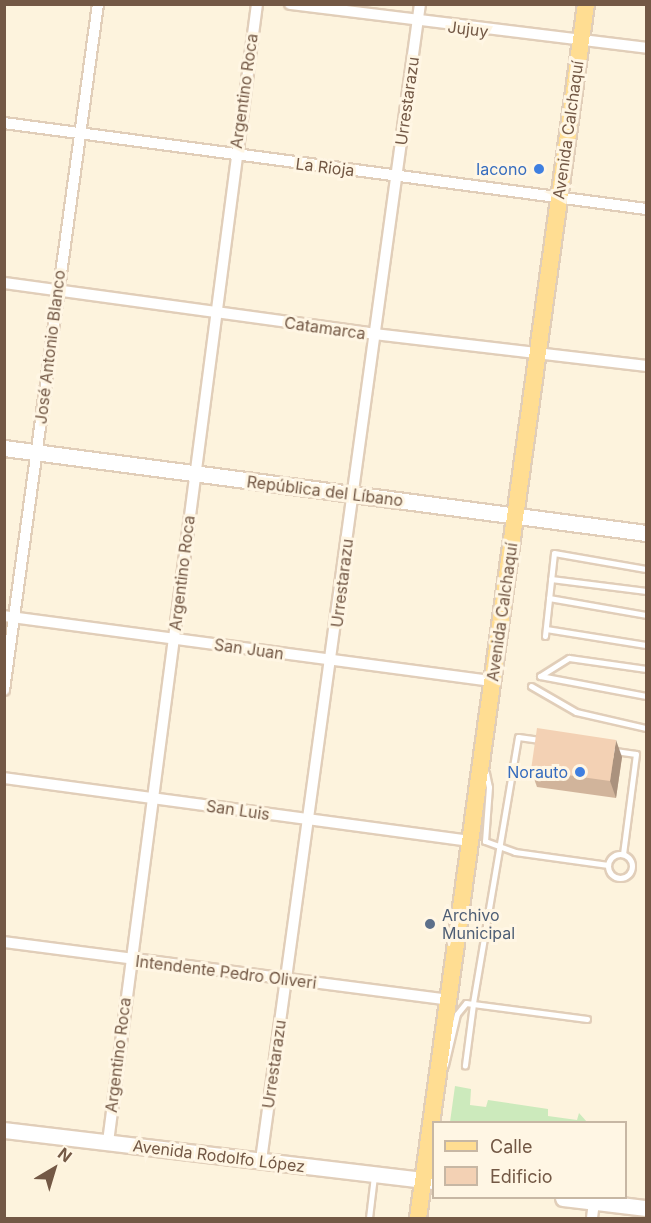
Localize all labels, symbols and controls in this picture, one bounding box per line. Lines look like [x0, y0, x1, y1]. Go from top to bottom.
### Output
street label: Jujuy [447, 17, 489, 41]
street label: Argentino Roca [226, 32, 262, 150]
street label: Urrestarazu [391, 55, 423, 147]
street label: Avenida Calchaquí [549, 59, 587, 201]
street label: La Rioja [294, 154, 356, 180]
place label: Iacono [476, 159, 527, 179]
marker: Iacono [532, 162, 546, 176]
street label: José Antonio Blanco [31, 269, 69, 425]
street label: Catamarca [283, 313, 367, 343]
street label: República del Líbano [246, 472, 404, 510]
street label: Argentino Roca [165, 514, 199, 632]
street label: Urrestarazu [327, 538, 357, 628]
street label: Avenida Calchaquí [483, 541, 521, 683]
street label: San Juan [213, 635, 285, 663]
place label: Norauto [507, 762, 568, 782]
marker: Norauto [573, 765, 587, 779]
street label: San Luis [205, 796, 271, 824]
place label: Archivo Municipal [442, 905, 515, 943]
marker: Archivo Municipal [423, 917, 437, 931]
street label: Intendente Pedro Oliveri [134, 951, 318, 993]
street label: Argentino Roca [101, 996, 135, 1114]
street label: Urrestarazu [258, 1018, 290, 1110]
legend [432, 1121, 627, 1199]
street label: Avenida Rodolfo López [132, 1136, 306, 1176]
text: Calle [490, 1136, 532, 1157]
north arrow [24, 1139, 84, 1199]
text: N [54, 1143, 76, 1166]
text: Edificio [490, 1166, 553, 1187]

